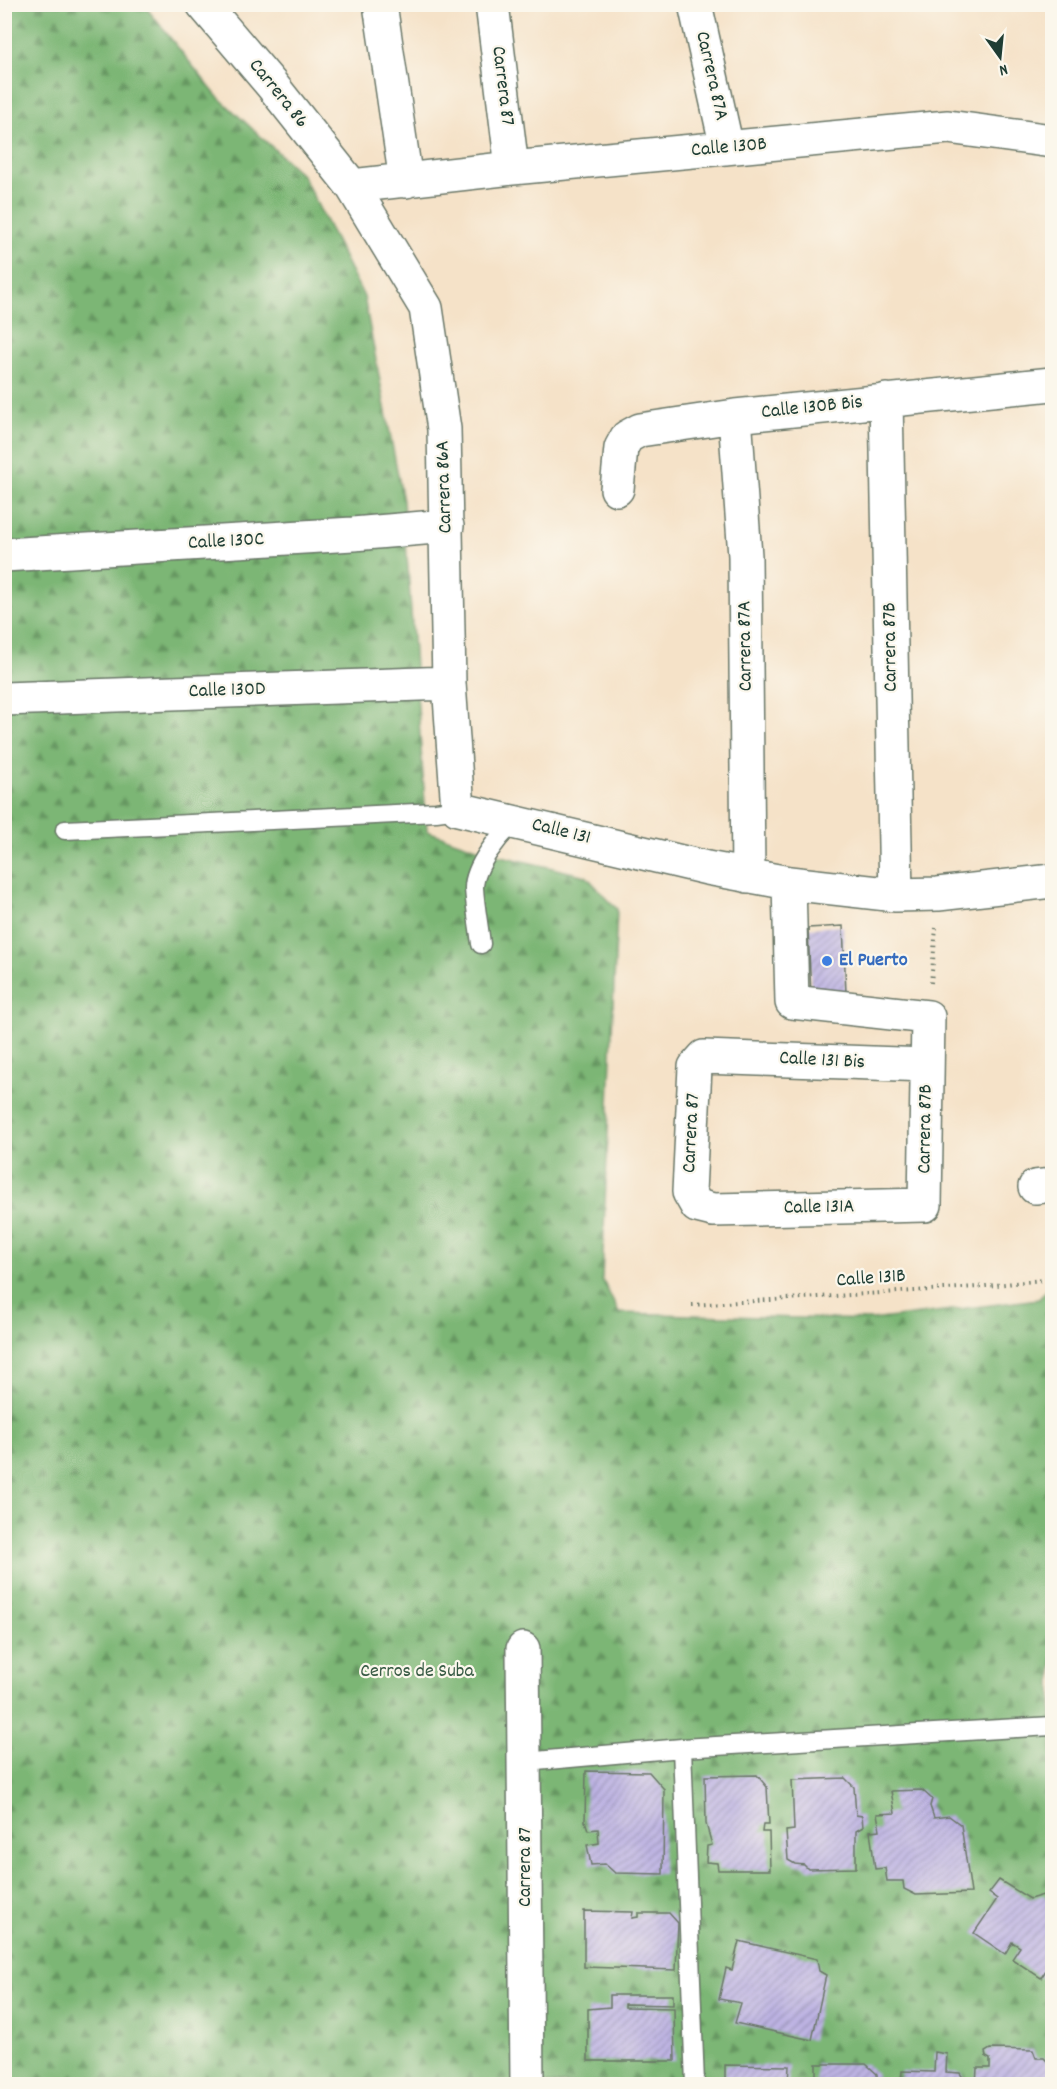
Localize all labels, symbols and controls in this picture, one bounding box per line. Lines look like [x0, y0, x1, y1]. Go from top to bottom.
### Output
north arrow [970, 27, 1030, 87]
street label: Carrera 87A [687, 29, 735, 123]
street label: Carrera 87 [483, 45, 521, 127]
street label: Carrera 86 [241, 53, 315, 135]
text: N [996, 57, 1010, 81]
street label: Calle 130B [690, 131, 768, 165]
street label: Calle 130B Bis [760, 389, 864, 427]
street label: Carrera 86A [429, 440, 461, 534]
street label: Calle 130C [187, 526, 265, 558]
street label: Carrera 87A [731, 600, 761, 692]
street label: Carrera 87B [876, 602, 906, 692]
street label: Calle 130D [188, 676, 266, 706]
street label: Calle 131 [529, 811, 593, 853]
place label: El Puerto [839, 947, 908, 975]
marker: El Puerto [820, 954, 834, 968]
street label: Calle 131 Bis [778, 1045, 866, 1077]
street label: Carrera 87B [911, 1084, 941, 1174]
street label: Carrera 87 [676, 1092, 708, 1174]
street label: Calle 131A [783, 1193, 855, 1223]
street label: Calle 131B [835, 1263, 907, 1295]
park label: Cerros de Suba [360, 1658, 474, 1686]
street label: Carrera 87 [512, 1827, 540, 1907]

